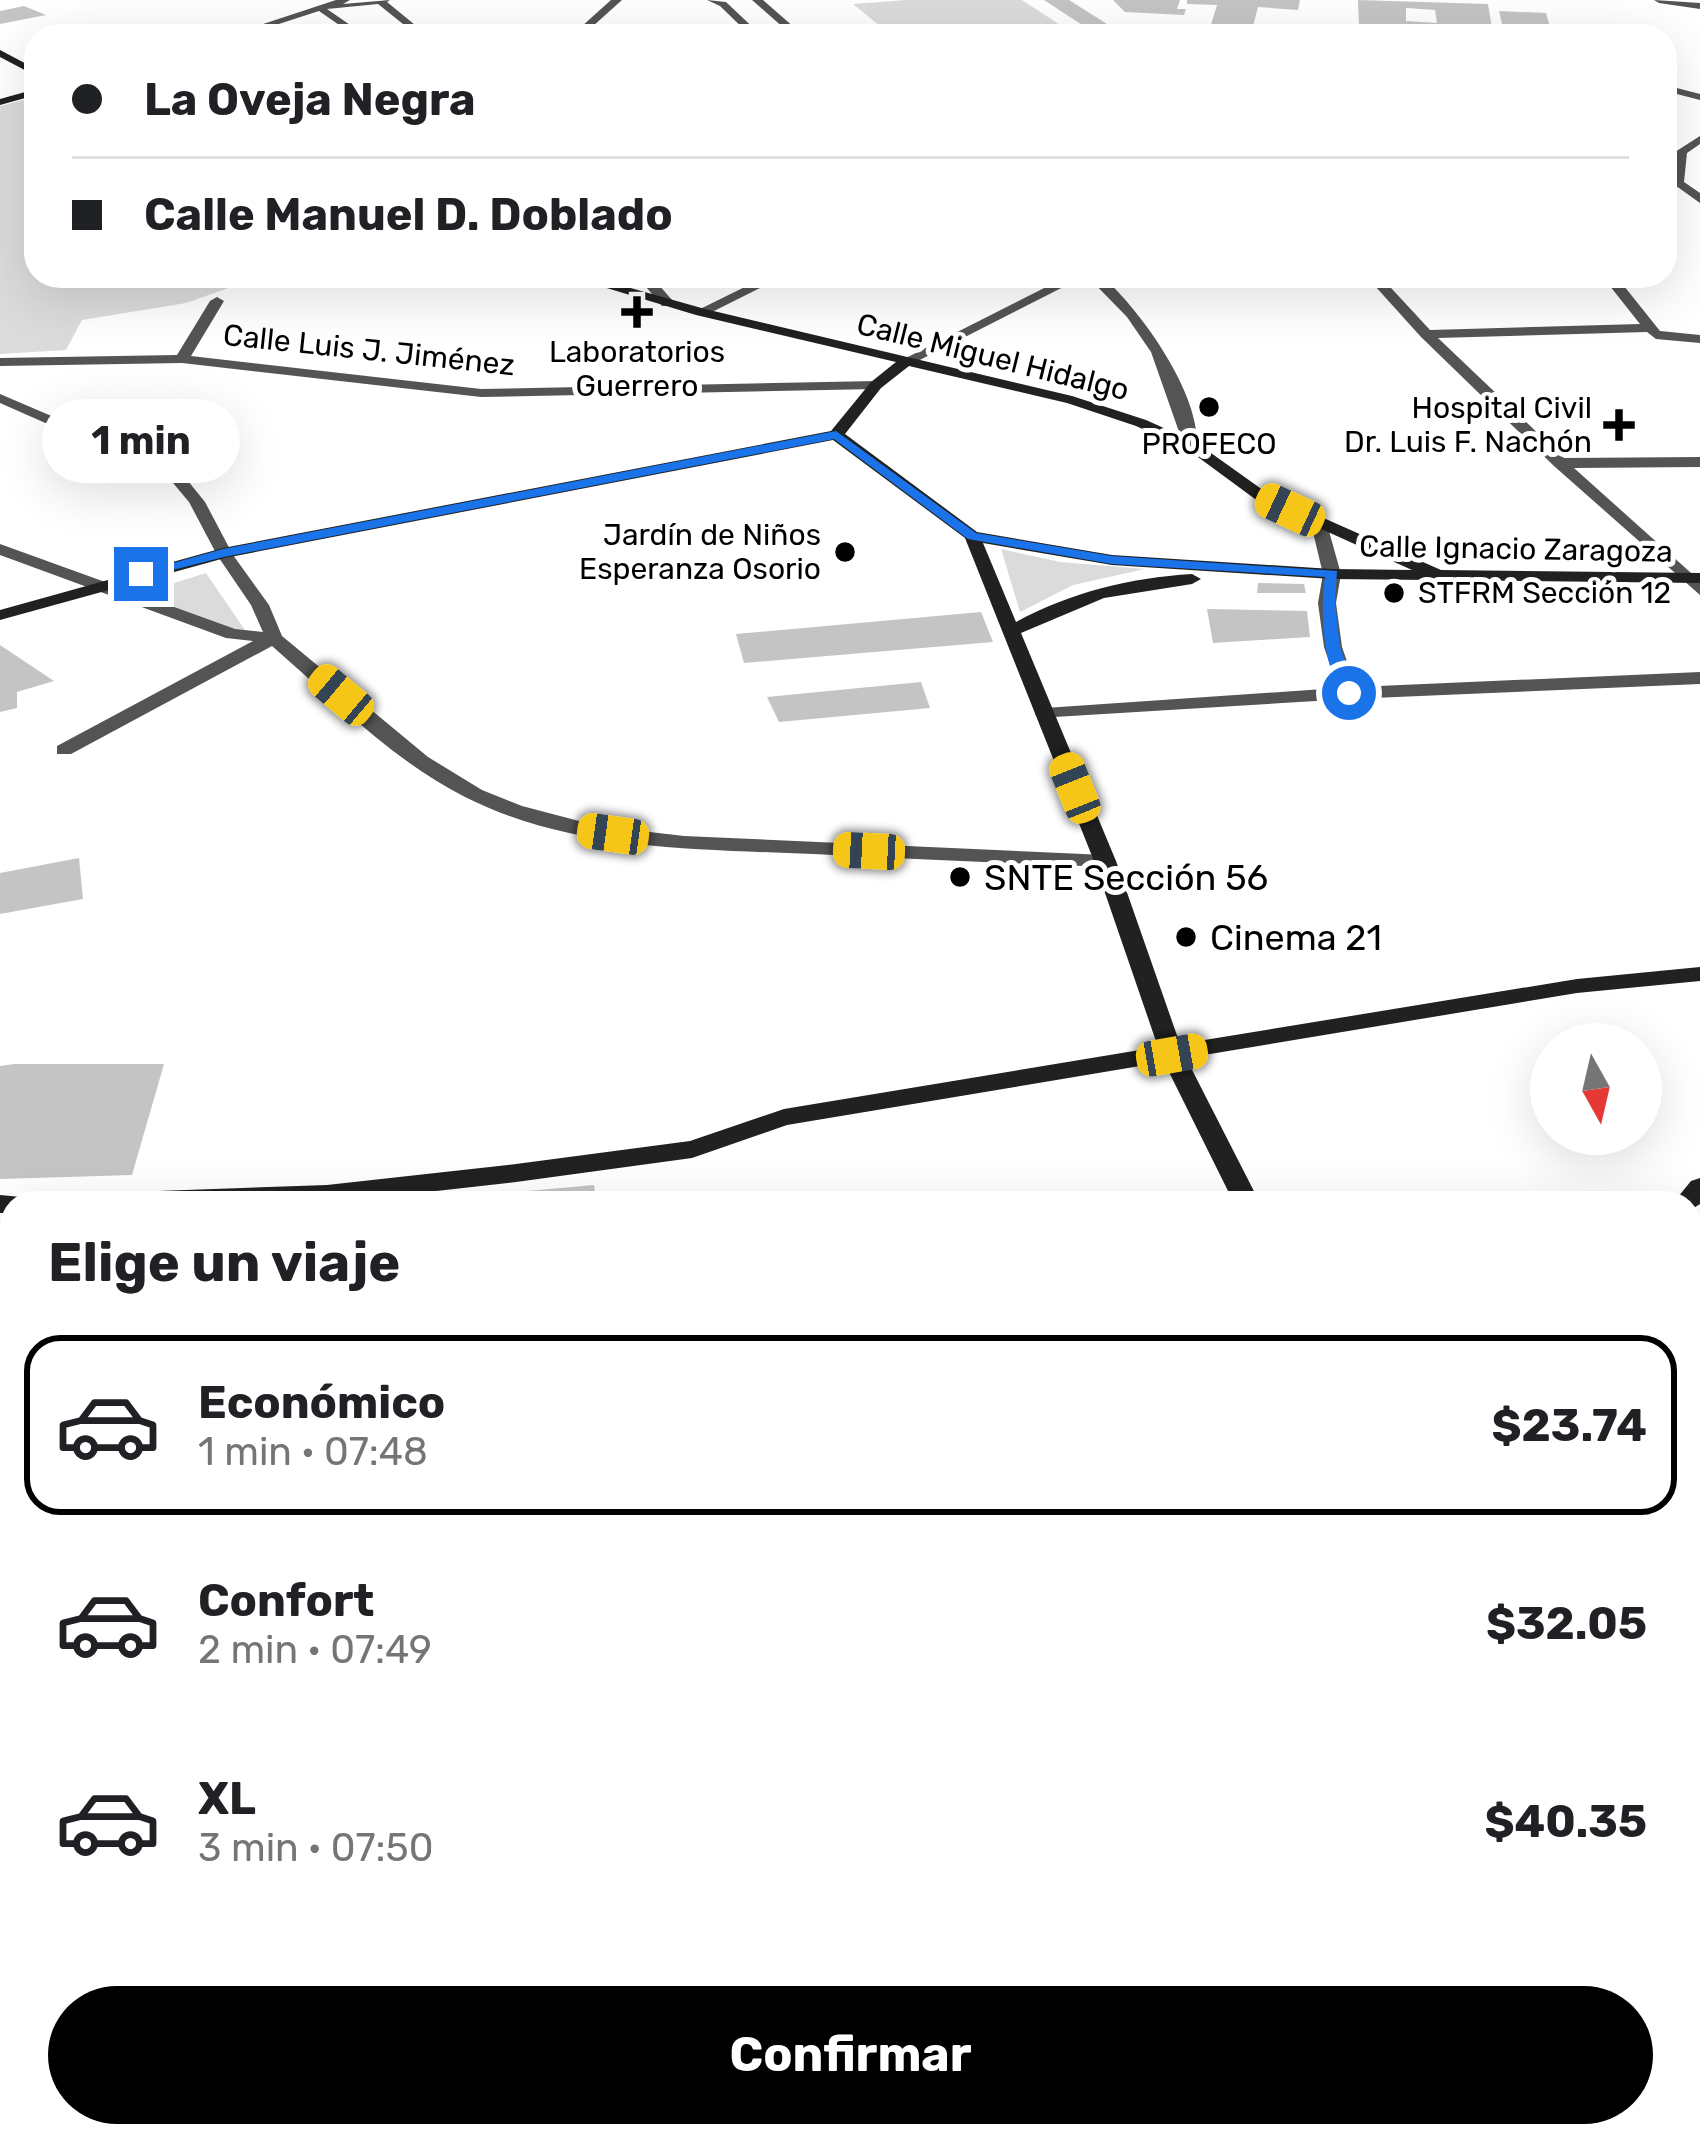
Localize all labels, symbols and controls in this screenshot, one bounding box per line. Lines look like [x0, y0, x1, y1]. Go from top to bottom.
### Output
text: La Oveja Negra [144, 73, 476, 126]
text: Calle Manuel D. Doblado [144, 188, 673, 241]
marker: Laboratorios Guerrero [621, 296, 653, 328]
street label: Calle Miguel Hidalgo [853, 306, 1133, 408]
street label: Calle Luis J. Jiménez [221, 317, 517, 383]
place label: Laboratorios Guerrero [549, 334, 725, 404]
place label: Hospital Civil Dr. Luis F. Nachón [1344, 390, 1592, 460]
marker: PROFECO [1196, 394, 1222, 420]
callout: 1 min [42, 400, 240, 484]
marker: Hospital Civil Dr. Luis F. Nachón [1603, 409, 1635, 441]
text: 1 min [91, 418, 191, 464]
place label: PROFECO [1142, 426, 1276, 462]
car [1250, 478, 1330, 542]
place label: Jardín de Niños Esperanza Osorio [579, 517, 821, 587]
street label: Calle Ignacio Zaragoza [1359, 528, 1673, 570]
marker: Jardín de Niños Esperanza Osorio [832, 539, 858, 565]
route end [114, 547, 168, 601]
place label: STFRM Sección 12 [1418, 575, 1671, 611]
marker: STFRM Sección 12 [1381, 580, 1407, 606]
car [302, 658, 380, 732]
route start [1322, 666, 1376, 720]
car [1045, 748, 1105, 828]
car [575, 811, 651, 857]
car [832, 831, 906, 871]
place label: SNTE Sección 56 [984, 856, 1268, 899]
marker: SNTE Sección 56 [947, 864, 973, 890]
place label: Cinema 21 [1210, 916, 1382, 959]
marker: Cinema 21 [1173, 924, 1199, 950]
north arrow [1530, 1023, 1662, 1155]
map controls [1530, 1023, 1662, 1155]
car [1133, 1031, 1211, 1079]
text: Elige un viaje [48, 1231, 400, 1295]
icon: car [54, 1371, 162, 1479]
text: Económico [198, 1376, 445, 1429]
text: $23.74 [1492, 1399, 1647, 1452]
text: 1 min · 07:48 [198, 1429, 428, 1475]
icon: car [54, 1569, 162, 1677]
text: Confort [198, 1574, 374, 1627]
text: $32.05 [1486, 1597, 1647, 1650]
text: 2 min · 07:49 [198, 1627, 432, 1673]
icon: car [54, 1767, 162, 1875]
text: XL [198, 1772, 256, 1825]
text: $40.35 [1484, 1795, 1647, 1848]
text: 3 min · 07:50 [198, 1825, 433, 1871]
button: Confirmar [48, 1986, 1653, 2124]

